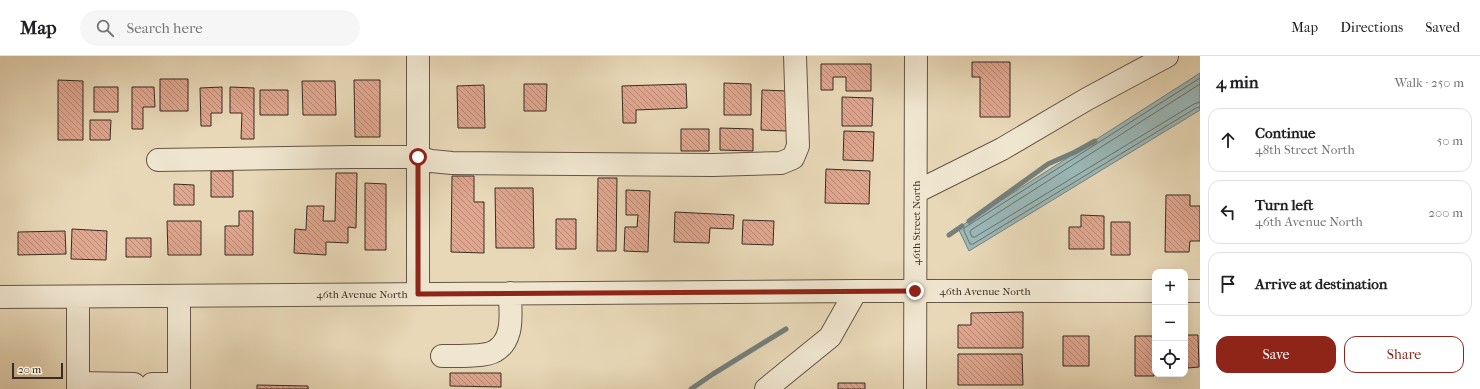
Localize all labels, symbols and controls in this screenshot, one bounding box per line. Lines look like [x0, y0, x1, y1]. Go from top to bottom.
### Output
search box [80, 10, 360, 46]
text: Map [20, 17, 56, 39]
icon: search [94, 17, 116, 39]
text: Search here [126, 19, 203, 37]
text: Map [1291, 19, 1318, 36]
text: Directions [1340, 19, 1403, 36]
text: Saved [1425, 19, 1460, 36]
text: 4 min [1216, 72, 1259, 92]
text: Walk · 250 m [1395, 75, 1464, 90]
text: Continue [1255, 124, 1315, 142]
icon: ahead [1217, 129, 1239, 151]
text: 50 m [1437, 133, 1463, 148]
text: 48th Street North [1255, 142, 1355, 157]
route start [409, 148, 427, 166]
street label: 46th Street North [910, 180, 923, 265]
text: Turn left [1255, 196, 1313, 214]
icon: left [1217, 201, 1239, 223]
text: 200 m [1428, 205, 1463, 220]
text: 46th Avenue North [1255, 214, 1363, 229]
map controls [1152, 269, 1188, 377]
button: + [1152, 269, 1188, 305]
icon: arrive [1217, 273, 1239, 295]
text: Arrive at destination [1255, 275, 1387, 293]
route end [906, 282, 924, 300]
street label: 46th Avenue North [939, 285, 1031, 298]
street label: 46th Avenue North [316, 288, 408, 301]
button: − [1152, 305, 1188, 341]
button: Save [1216, 336, 1336, 373]
button: Share [1344, 336, 1464, 373]
button: locate [1152, 341, 1188, 377]
scale bar [12, 361, 63, 380]
text: 20 m [18, 363, 41, 376]

